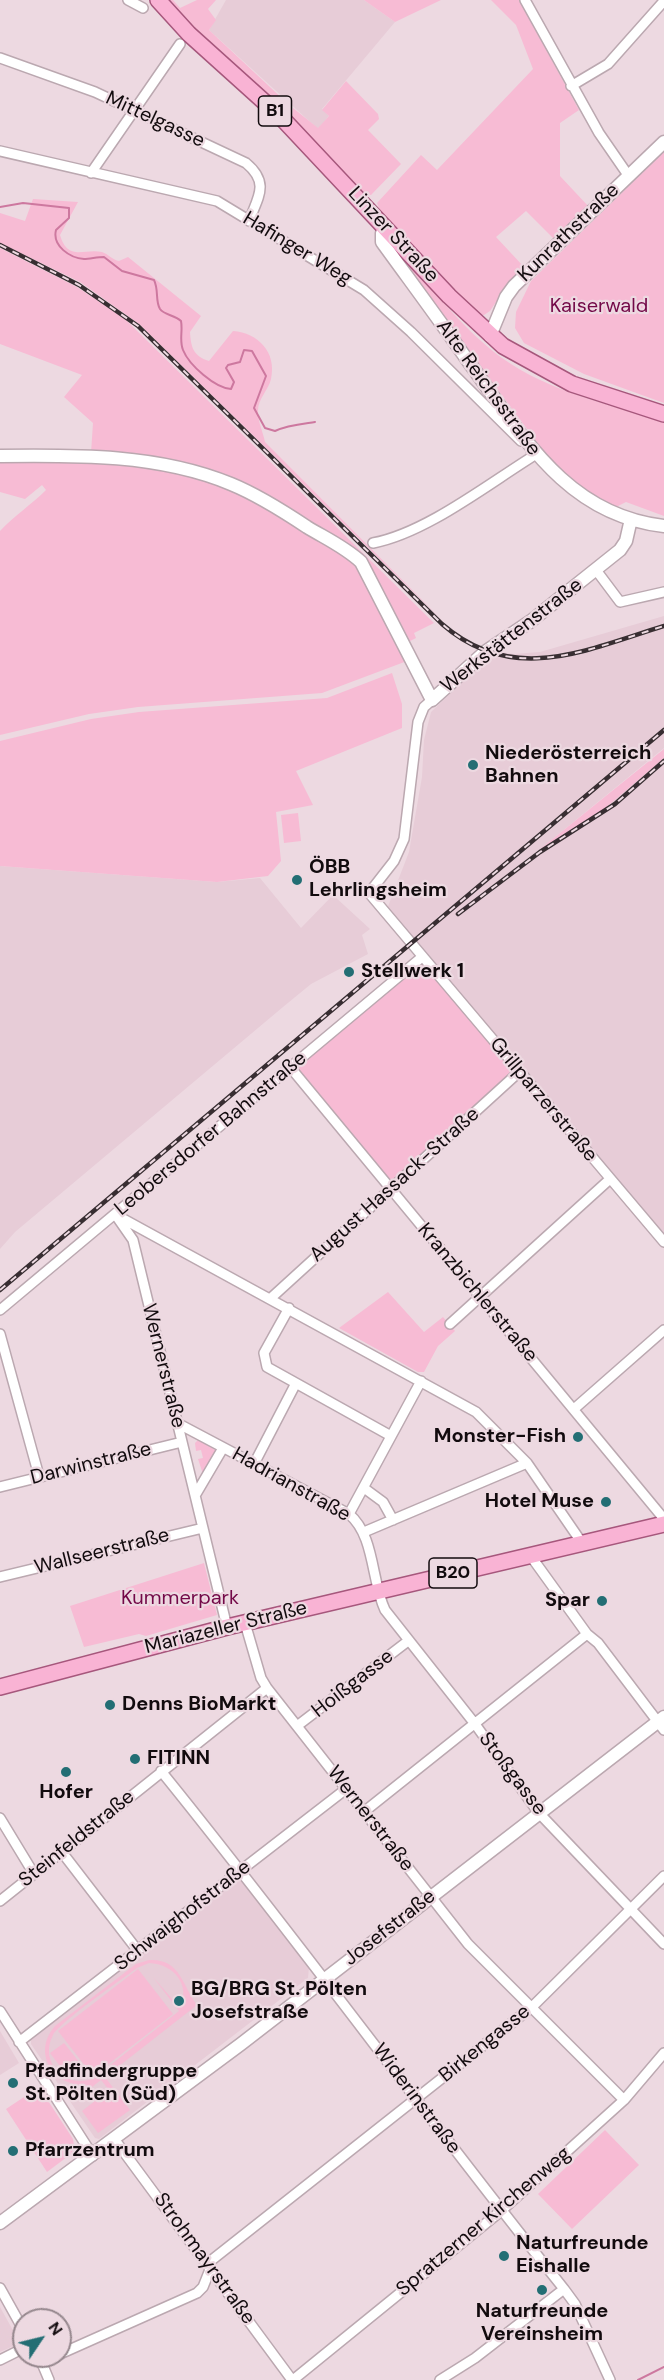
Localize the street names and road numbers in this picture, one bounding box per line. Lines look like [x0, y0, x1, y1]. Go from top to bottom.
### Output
street label: Mittelgasse [102, 87, 208, 153]
road number: B1 [258, 96, 292, 126]
street label: Kunrathstraße [513, 179, 625, 287]
street label: Linzer Straße [343, 182, 443, 288]
street label: Hafinger Weg [238, 207, 356, 291]
street label: Alte Reichsstraße [431, 315, 545, 461]
street label: Werkstättenstraße [436, 573, 588, 699]
street label: Grillparzerstraße [484, 1033, 602, 1167]
street label: Leobersdorfer Bahnstraße [110, 1047, 312, 1221]
street label: August Hassack-Straße [305, 1103, 485, 1267]
street label: Kranzbichlerstraße [412, 1219, 542, 1367]
street label: Wernerstraße [136, 1301, 190, 1431]
street label: Darwinstraße [28, 1437, 154, 1491]
street label: Hadrianstraße [228, 1443, 354, 1527]
street label: Wallseerstraße [32, 1524, 172, 1580]
road number: B20 [429, 1558, 477, 1588]
street label: Mariazeller Straße [142, 1596, 310, 1660]
street label: Hoißgasse [307, 1645, 399, 1723]
street label: Stoßgasse [473, 1728, 551, 1820]
street label: Wernerstraße [321, 1761, 419, 1877]
street label: Steinfeldstraße [14, 1785, 140, 1893]
street label: Schwaighofstraße [110, 1855, 256, 1977]
street label: Josefstraße [339, 1885, 441, 1971]
street label: Birkengasse [435, 2000, 535, 2088]
street label: Widerinstraße [367, 2039, 465, 2159]
street label: Spratzerner Kirchenweg [392, 2142, 576, 2302]
street label: Strohmayrstraße [148, 2189, 260, 2329]

